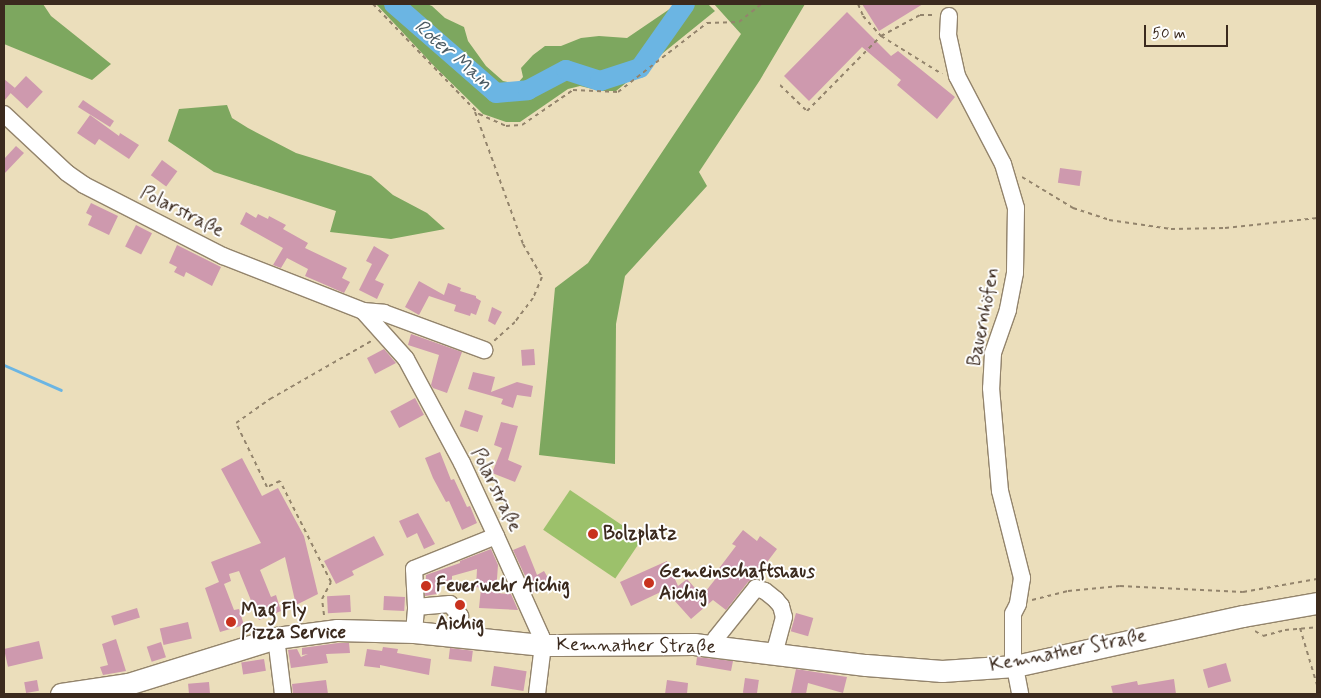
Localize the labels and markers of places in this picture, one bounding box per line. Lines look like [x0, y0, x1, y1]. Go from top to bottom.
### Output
place label: Bolzplatz [603, 523, 677, 545]
marker: Bolzplatz [587, 528, 599, 540]
place label: Gemeinschaftshaus Aichig [659, 561, 815, 605]
place label: Feuerwehr Aichig [436, 575, 570, 597]
marker: Gemeinschaftshaus Aichig [643, 577, 655, 589]
marker: Feuerwehr Aichig [420, 580, 432, 592]
marker: Aichig [454, 599, 466, 611]
place label: Mag Fly Pizza Service [241, 600, 347, 644]
place label: Aichig [436, 613, 484, 635]
marker: Mag Fly Pizza Service [225, 616, 237, 628]

